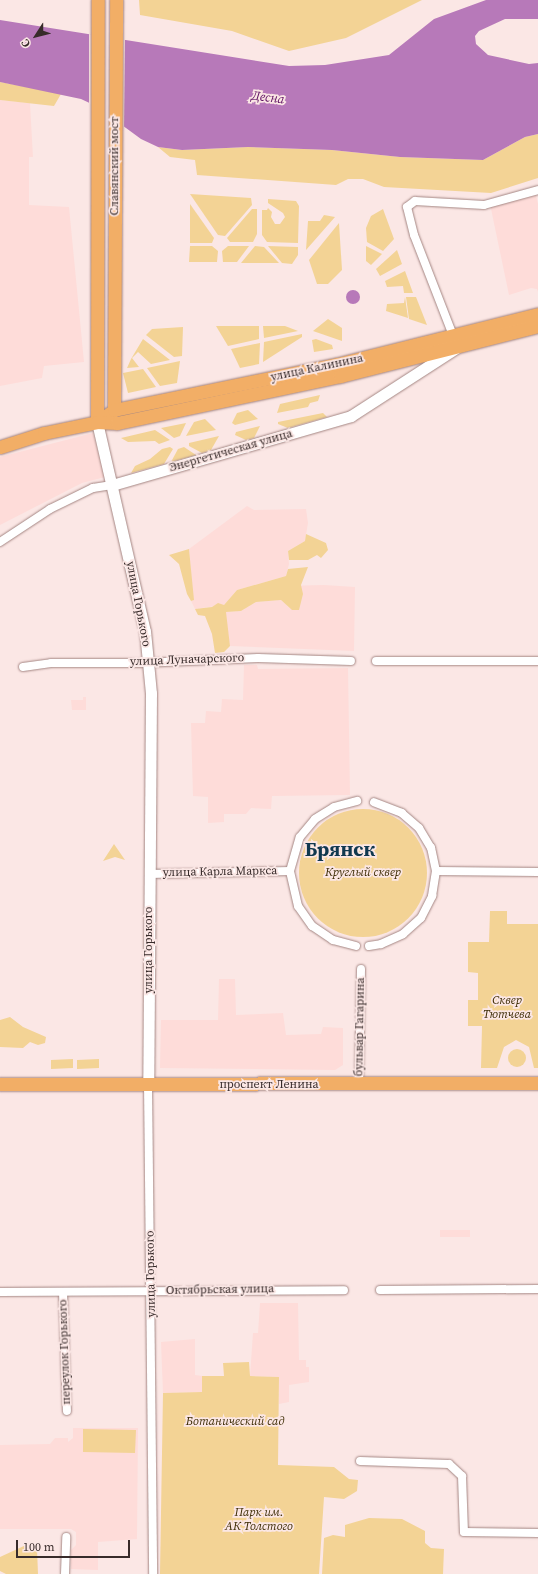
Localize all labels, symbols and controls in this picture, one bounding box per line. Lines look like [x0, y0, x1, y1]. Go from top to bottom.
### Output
north arrow [16, 16, 56, 56]
text: С [18, 36, 34, 51]
water label: Десна [251, 88, 285, 108]
street label: Славянский мост [108, 117, 122, 215]
street label: улица Калинина [269, 351, 365, 385]
street label: Энергетическая улица [168, 427, 294, 475]
street label: улица Горького [123, 560, 153, 648]
street label: улица Луначарского [130, 651, 244, 669]
district label: Брянск [305, 837, 375, 861]
street label: улица Карла Маркса [163, 864, 277, 880]
park label: Круглый сквер [325, 866, 401, 880]
street label: улица Горького [142, 907, 156, 993]
street label: бульвар Гагарина [352, 977, 368, 1077]
park label: Сквер Тютчева [483, 994, 531, 1022]
street label: проспект Ленина [219, 1078, 319, 1092]
street label: улица Горького [143, 1230, 159, 1318]
street label: Октябрьская улица [166, 1282, 274, 1298]
street label: переулок Горького [56, 1299, 74, 1405]
park label: Ботанический сад [186, 1415, 284, 1429]
park label: Парк им. АК Толстого [225, 1506, 293, 1534]
scale bar [18, 1532, 132, 1558]
text: 100 m [23, 1539, 55, 1555]

